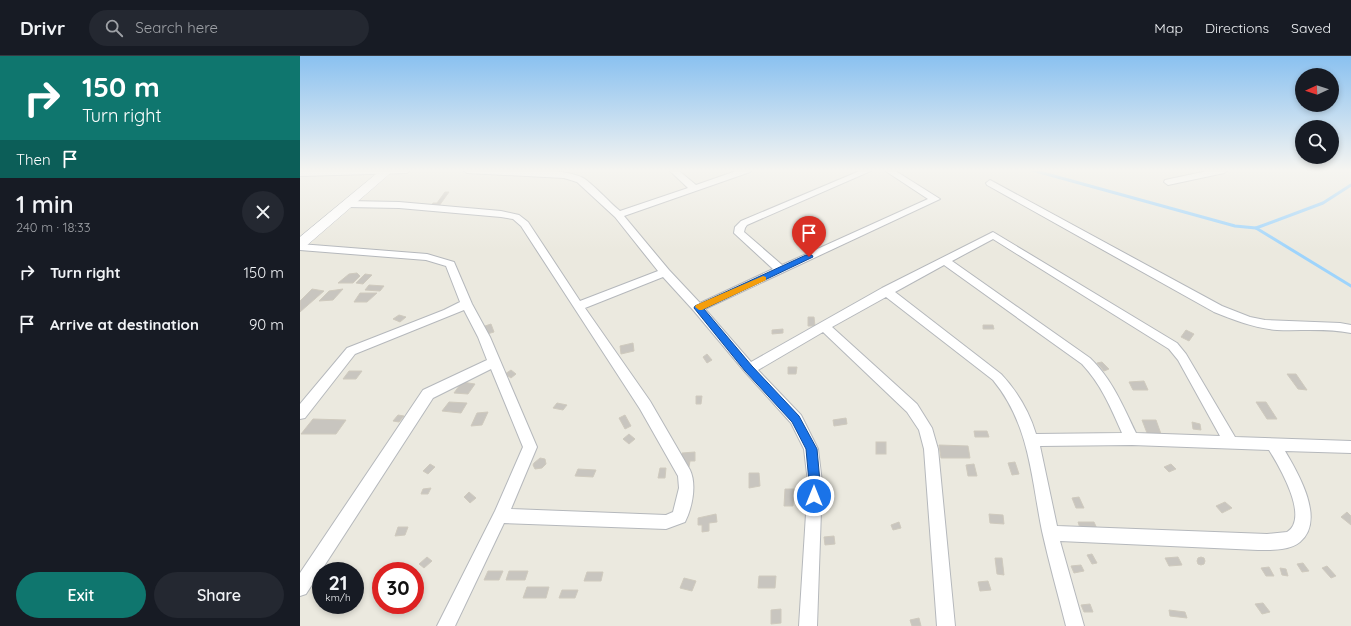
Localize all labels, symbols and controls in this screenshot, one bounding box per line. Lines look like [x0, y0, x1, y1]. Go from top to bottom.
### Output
search box [89, 10, 369, 46]
text: Drivr [20, 16, 65, 40]
icon: search [103, 17, 125, 39]
text: Search here [135, 18, 218, 37]
text: Map [1154, 19, 1183, 37]
text: Directions [1205, 19, 1269, 37]
text: Saved [1291, 19, 1331, 37]
north arrow [1295, 68, 1339, 112]
map controls [1295, 68, 1339, 164]
text: 150 m [82, 69, 160, 104]
icon: right [16, 72, 68, 124]
text: Turn right [82, 104, 162, 127]
button: search [1295, 120, 1339, 164]
icon: arrive [59, 148, 81, 170]
text: Then [16, 150, 51, 169]
text: 1 min [16, 189, 74, 219]
button: close [242, 191, 284, 233]
pin [792, 216, 826, 257]
text: 240 m · 18:33 [16, 219, 91, 235]
icon: arrive [798, 222, 820, 244]
icon: right [16, 261, 38, 283]
text: Turn right [50, 263, 121, 282]
text: 150 m [244, 263, 284, 282]
icon: arrive [16, 313, 38, 335]
text: Arrive at destination [50, 315, 199, 334]
text: 90 m [249, 315, 284, 334]
position arrow [793, 475, 835, 517]
speed limit sign: 30 [372, 562, 424, 614]
text: 21 [328, 570, 348, 595]
button: Exit [16, 572, 146, 618]
button: Share [154, 572, 284, 618]
text: km/h [325, 591, 351, 604]

